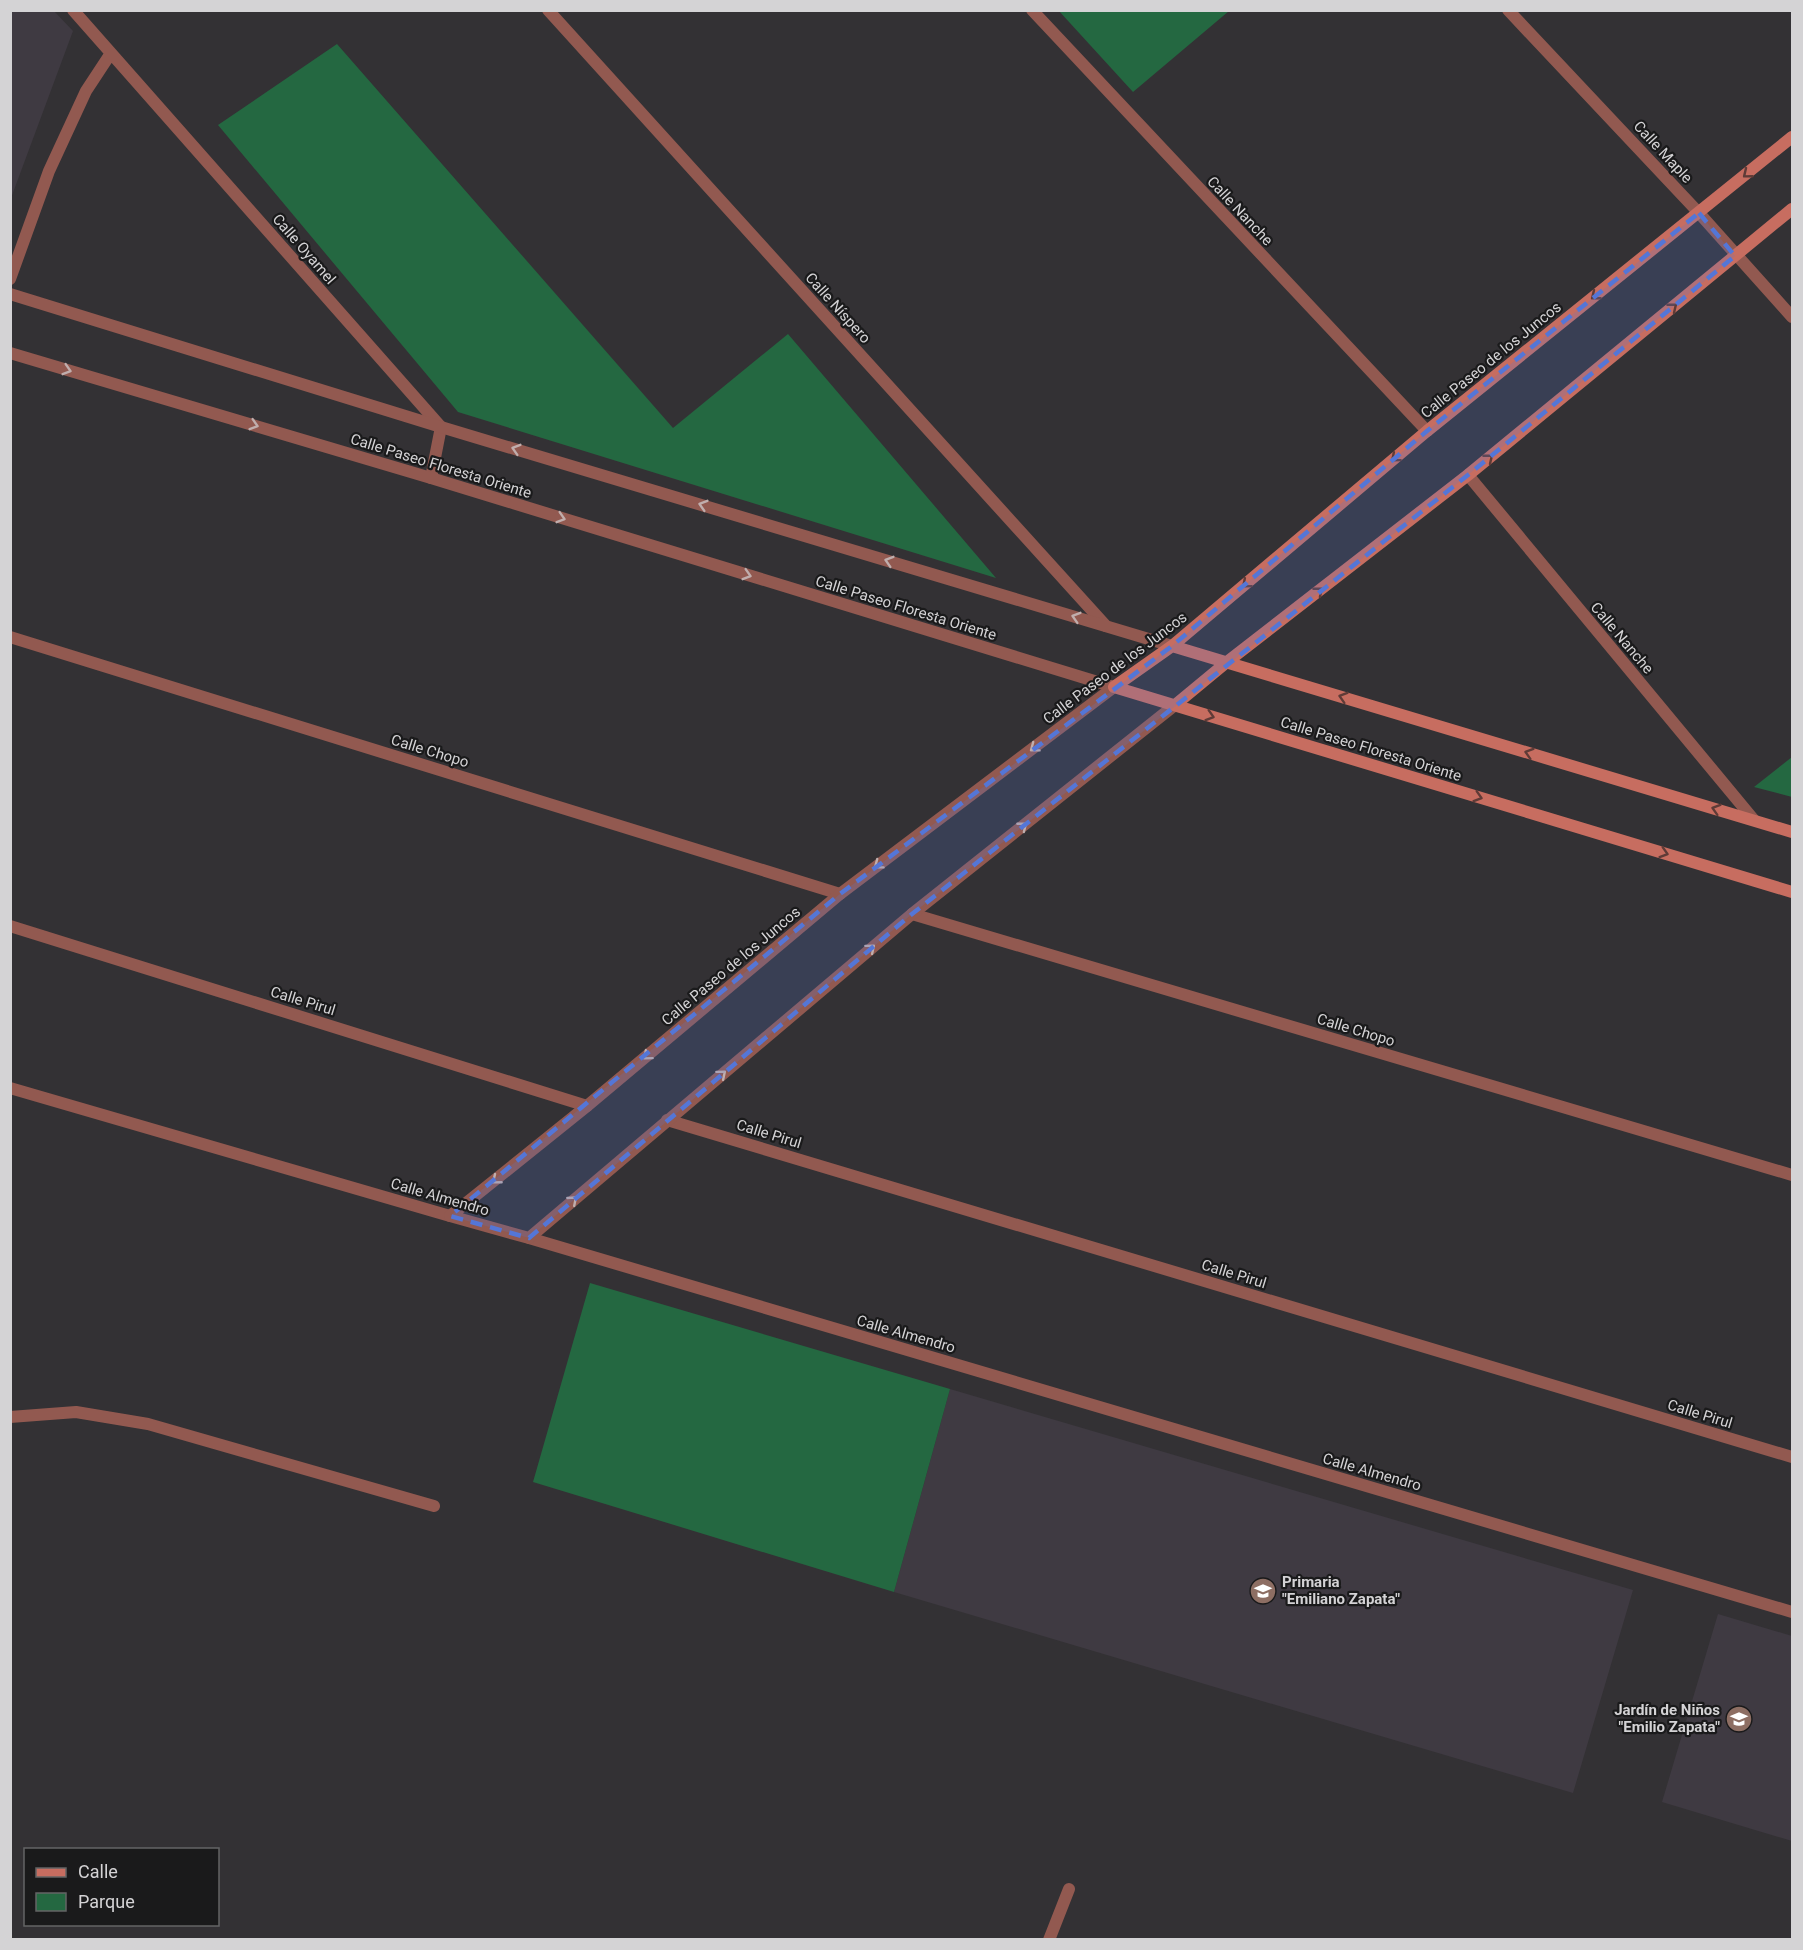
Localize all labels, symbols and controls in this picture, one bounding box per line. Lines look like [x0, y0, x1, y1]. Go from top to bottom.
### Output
street label: Calle Maple [1630, 117, 1696, 187]
one-way arrow [1743, 166, 1754, 177]
street label: Calle Nanche [1203, 173, 1277, 249]
street label: Calle Oyamel [269, 210, 339, 288]
street label: Calle Níspero [802, 269, 874, 347]
one-way arrow [1591, 288, 1602, 299]
street label: Calle Paseo de los Juncos [1417, 298, 1565, 422]
one-way arrow [1666, 303, 1677, 314]
one-way arrow [61, 363, 72, 375]
one-way arrow [248, 418, 258, 430]
street label: Calle Paseo Floresta Oriente [348, 430, 534, 502]
one-way arrow [511, 444, 522, 456]
one-way arrow [1391, 451, 1402, 462]
one-way arrow [1483, 454, 1494, 465]
one-way arrow [698, 500, 708, 512]
one-way arrow [555, 510, 566, 523]
one-way arrow [884, 556, 895, 568]
one-way arrow [741, 568, 752, 580]
street label: Calle Paseo Floresta Oriente [813, 572, 999, 644]
one-way arrow [1242, 577, 1253, 588]
one-way arrow [1313, 587, 1324, 598]
street label: Calle Nanche [1587, 598, 1657, 678]
street label: Calle Paseo de los Juncos [1040, 608, 1190, 728]
one-way arrow [1071, 612, 1082, 624]
one-way arrow [1338, 692, 1349, 704]
one-way arrow [1205, 709, 1215, 721]
street label: Calle Paseo Floresta Oriente [1278, 713, 1464, 785]
street label: Calle Chopo [389, 731, 471, 771]
one-way arrow [1030, 741, 1041, 752]
one-way arrow [1525, 748, 1535, 760]
one-way arrow [1472, 790, 1483, 802]
one-way arrow [1711, 804, 1722, 816]
one-way arrow [1016, 822, 1027, 833]
one-way arrow [1658, 846, 1669, 858]
one-way arrow [874, 858, 885, 869]
street label: Calle Paseo de los Juncos [658, 903, 804, 1029]
one-way arrow [864, 945, 875, 956]
street label: Calle Pirul [268, 983, 338, 1019]
street label: Calle Chopo [1315, 1010, 1397, 1050]
one-way arrow [643, 1049, 654, 1060]
one-way arrow [715, 1070, 726, 1081]
street label: Calle Pirul [734, 1116, 804, 1152]
one-way arrow [492, 1172, 503, 1183]
street label: Calle Almendro [389, 1174, 491, 1220]
one-way arrow [566, 1196, 577, 1207]
street label: Calle Pirul [1199, 1256, 1269, 1292]
street label: Calle Almendro [855, 1311, 957, 1357]
street label: Calle Pirul [1665, 1396, 1735, 1432]
street label: Calle Almendro [1321, 1449, 1423, 1495]
place label: Primaria "Emiliano Zapata" [1282, 1573, 1400, 1608]
school or university icon: Primaria "Emiliano Zapata" [1248, 1576, 1278, 1606]
place label: Jardín de Niños "Emilio Zapata" [1614, 1701, 1720, 1736]
school or university icon: Jardín de Niños "Emilio Zapata" [1724, 1704, 1754, 1734]
legend [24, 1848, 219, 1926]
text: Calle [78, 1861, 118, 1882]
text: Parque [78, 1891, 135, 1912]

